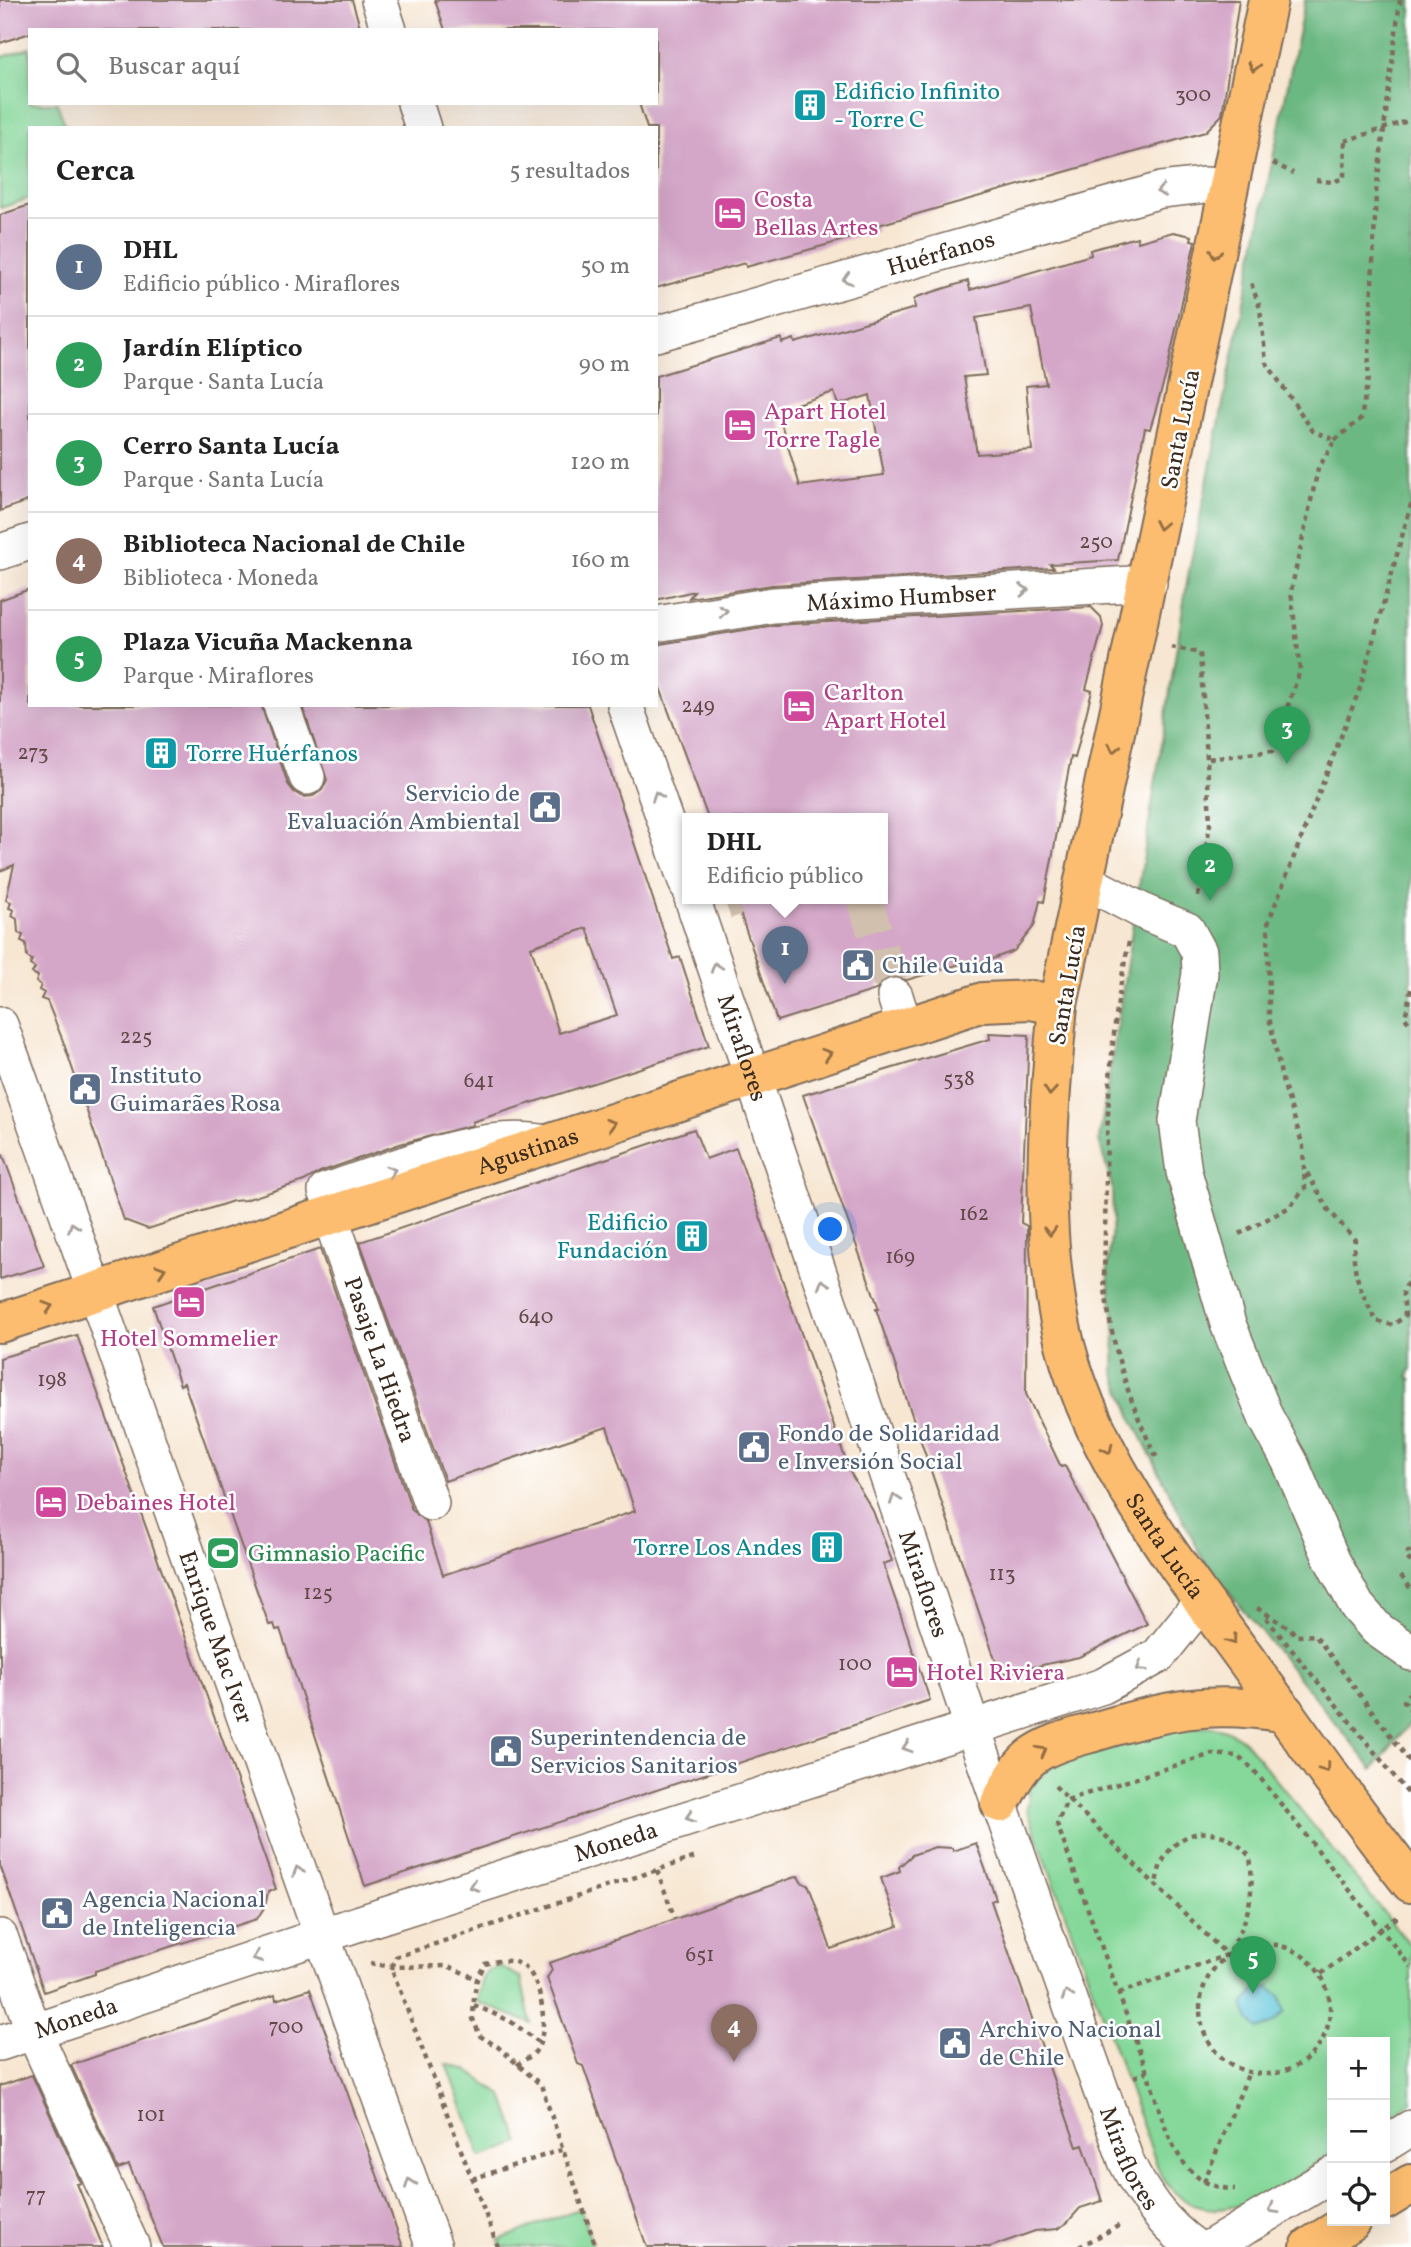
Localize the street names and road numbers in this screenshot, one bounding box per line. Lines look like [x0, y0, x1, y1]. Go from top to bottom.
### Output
street label: Huérfanos [883, 223, 999, 286]
street label: Santa Lucía [1154, 366, 1210, 492]
street label: Máximo Humbser [805, 577, 997, 622]
street label: Santa Lucía [1042, 923, 1096, 1048]
street label: Miraflores [707, 990, 775, 1106]
street label: Agustinas [473, 1120, 583, 1185]
street label: Pasaje La Hiedra [334, 1273, 423, 1448]
street label: Santa Lucía [1115, 1487, 1212, 1607]
street label: Miraflores [888, 1526, 956, 1643]
street label: Enrique Mac Iver [169, 1546, 261, 1729]
street label: Moneda [570, 1814, 663, 1873]
street label: Moneda [30, 1990, 123, 2049]
street label: Miraflores [1089, 2102, 1166, 2218]

